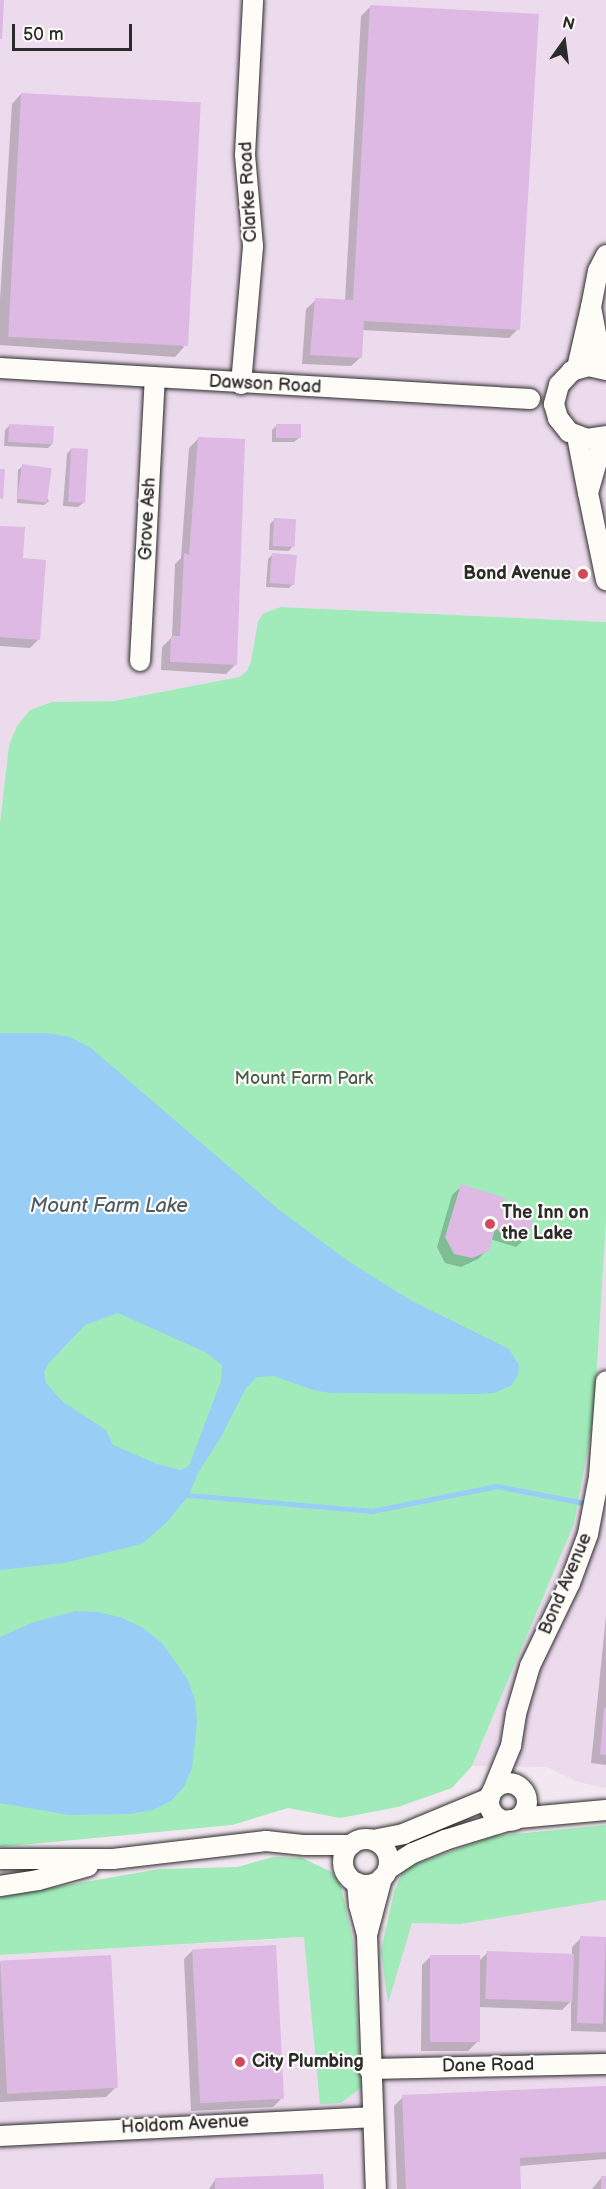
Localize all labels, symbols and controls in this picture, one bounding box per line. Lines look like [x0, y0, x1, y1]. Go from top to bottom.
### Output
scale bar [15, 12, 135, 50]
north arrow [534, 12, 594, 72]
text: N [560, 13, 577, 35]
text: 50 m [23, 24, 64, 45]
street label: Clarke Road [236, 141, 262, 243]
street label: Dawson Road [208, 371, 322, 399]
street label: Grove Ash [135, 477, 161, 561]
place label: Bond Avenue [463, 563, 571, 585]
marker: Bond Avenue [576, 567, 590, 581]
park label: Mount Farm Park [235, 1068, 373, 1090]
water label: Mount Farm Lake [30, 1194, 188, 1218]
place label: The Inn on the Lake [502, 1203, 589, 1246]
marker: The Inn on the Lake [483, 1217, 497, 1231]
street label: Bond Avenue [535, 1530, 597, 1638]
place label: City Plumbing [252, 2051, 364, 2073]
street label: Dane Road [442, 2054, 534, 2078]
marker: City Plumbing [233, 2055, 247, 2069]
street label: Holdom Avenue [121, 2111, 249, 2139]

